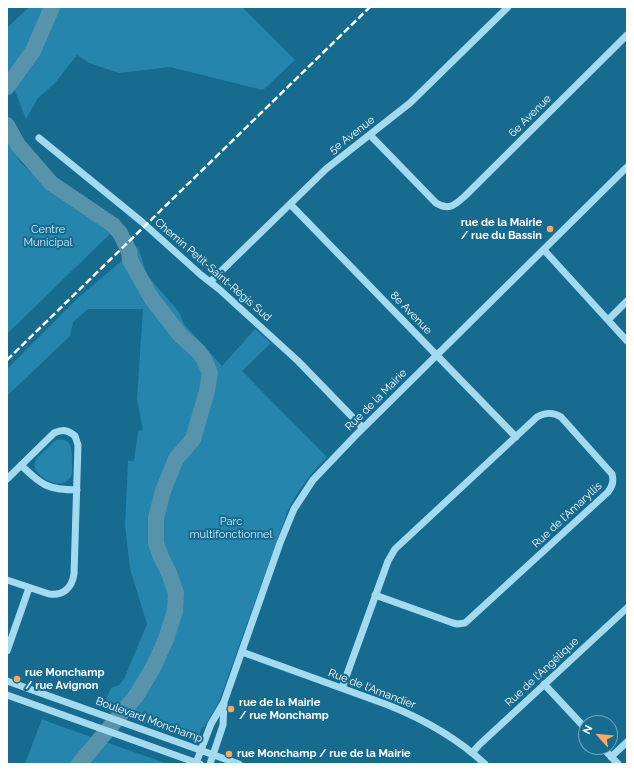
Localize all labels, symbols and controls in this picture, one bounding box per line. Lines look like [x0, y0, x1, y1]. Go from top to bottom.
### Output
street label: 6e Avenue [506, 92, 554, 140]
street label: 5e Avenue [327, 113, 377, 157]
street label: Chemin Petit-Saint-Régis Sud [152, 216, 274, 324]
place label: rue de la Mairie / rue du Bassin [461, 216, 542, 242]
park label: Centre Municipal [23, 223, 73, 249]
marker: rue de la Mairie / rue du Bassin [545, 224, 555, 234]
street label: 8e Avenue [387, 289, 435, 337]
street label: Rue de la Mairie [343, 367, 409, 433]
street label: Rue de l'Amaryllis [529, 479, 605, 551]
park label: Parc multifonctionnel [189, 515, 273, 541]
street label: Rue de l'Angélique [503, 635, 581, 709]
place label: rue Monchamp / rue Avignon [25, 666, 104, 692]
street label: Rue de l'Amandier [326, 666, 418, 712]
marker: rue Monchamp / rue Avignon [12, 674, 22, 684]
street label: Boulevard Monchamp [94, 695, 204, 745]
place label: rue de la Mairie / rue Monchamp [239, 696, 329, 722]
marker: rue de la Mairie / rue Monchamp [226, 704, 236, 714]
north arrow [578, 715, 618, 755]
text: N [580, 723, 595, 736]
place label: rue Monchamp / rue de la Mairie [237, 747, 411, 761]
marker: rue Monchamp / rue de la Mairie [224, 749, 234, 759]

